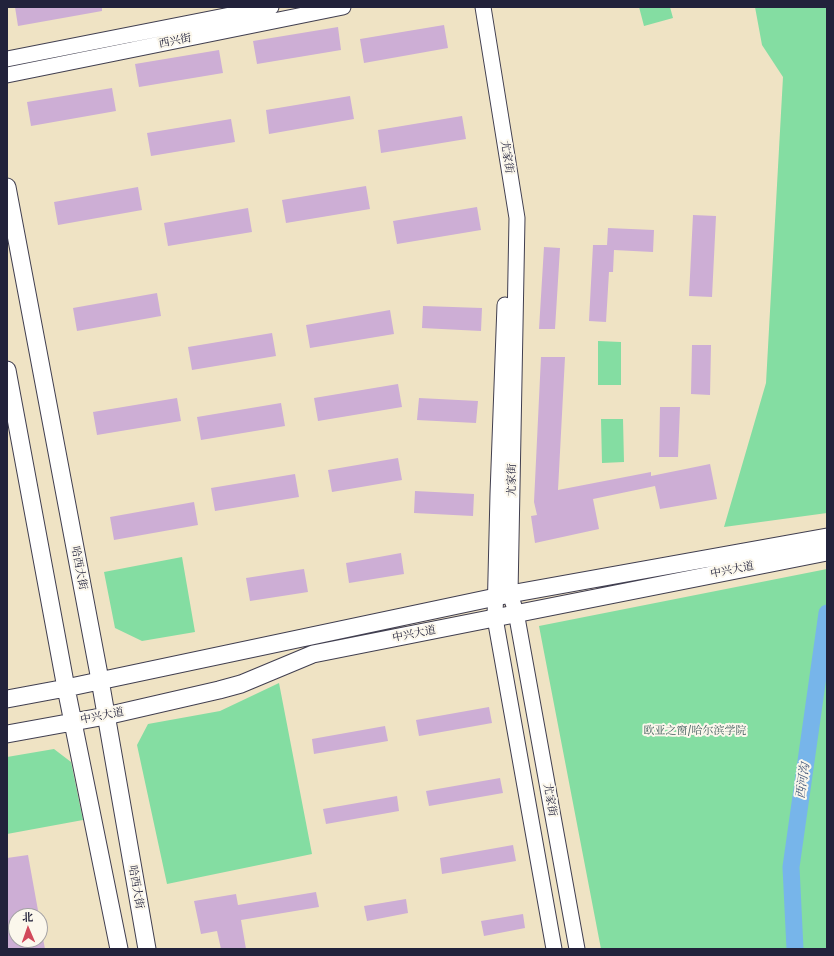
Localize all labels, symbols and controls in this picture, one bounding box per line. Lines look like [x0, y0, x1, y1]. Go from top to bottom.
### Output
street label: 西兴街 [158, 31, 192, 51]
street label: 尤家街 [498, 140, 516, 174]
street label: 尤家街 [505, 463, 519, 497]
street label: 哈西大街 [68, 545, 90, 591]
street label: 中兴大道 [709, 559, 755, 581]
street label: 中兴大道 [391, 623, 437, 645]
street label: 中兴大道 [79, 705, 125, 727]
park label: 欧亚之窗/哈尔滨学院 [644, 724, 746, 738]
water label: 西河沟 [793, 762, 813, 800]
street label: 尤家街 [541, 783, 559, 817]
street label: 哈西大街 [126, 864, 146, 910]
north arrow [8, 908, 48, 948]
text: 北 [22, 910, 33, 924]

